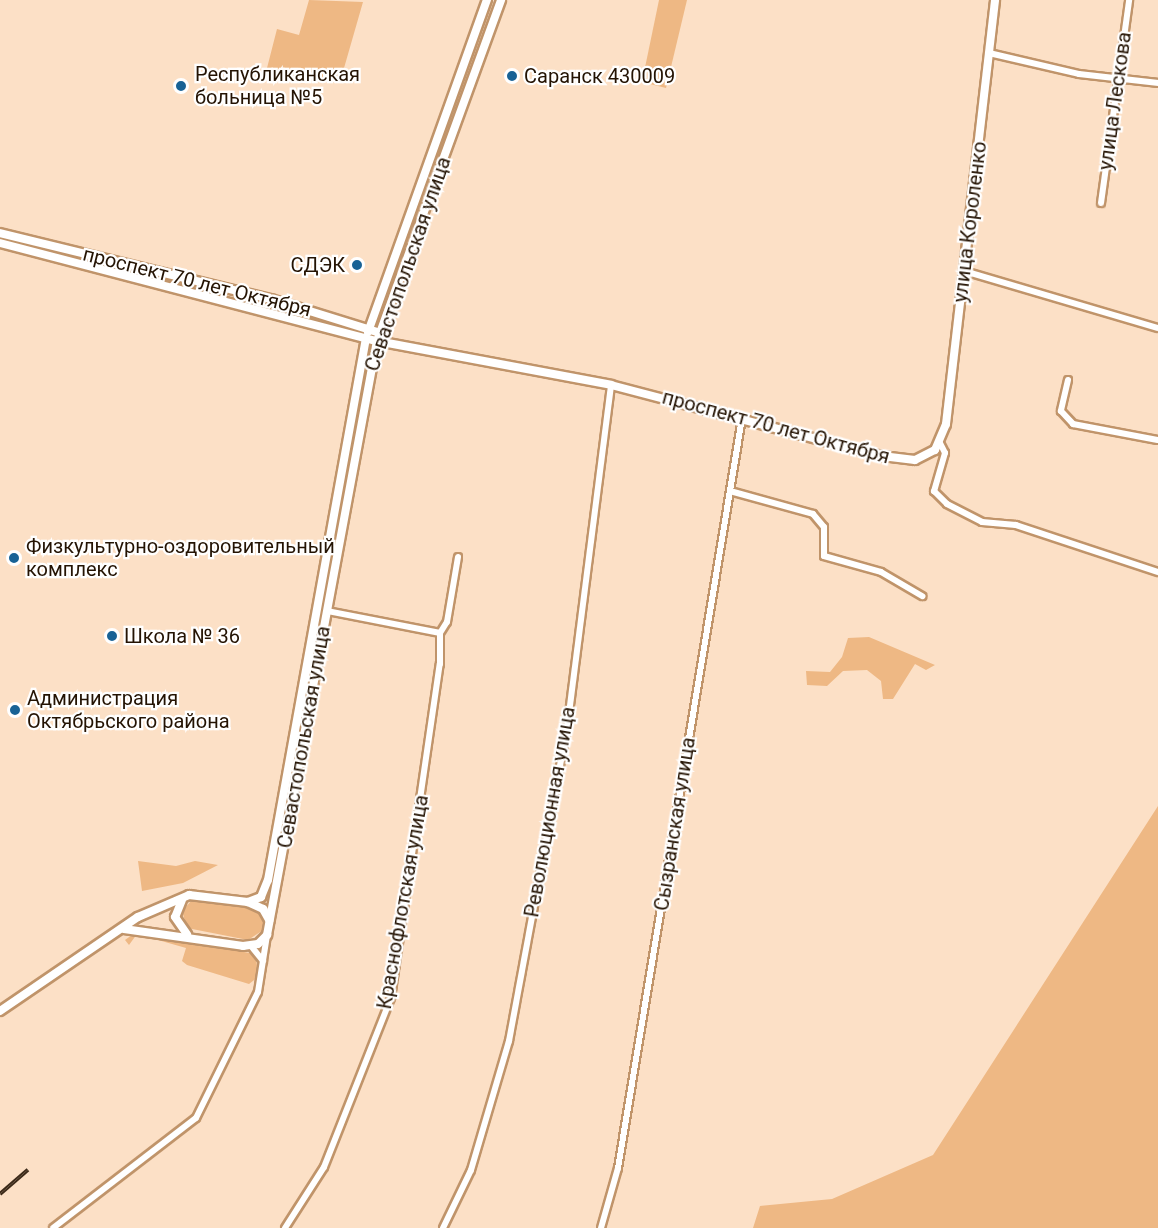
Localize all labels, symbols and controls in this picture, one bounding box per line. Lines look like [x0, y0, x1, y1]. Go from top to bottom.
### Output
street label: улица Лескова [1093, 30, 1137, 172]
place label: Республиканская больница №5 [195, 62, 360, 109]
place label: Саранск 430009 [524, 64, 675, 88]
marker: Саранск 430009 [505, 69, 519, 83]
marker: Республиканская больница №5 [172, 77, 190, 95]
street label: улица Короленко [948, 140, 992, 304]
street label: Севастопольская улица [360, 154, 456, 374]
street label: проспект 70 лет Октября [80, 242, 314, 322]
place label: СДЭК [291, 253, 345, 277]
marker: СДЭК [350, 258, 364, 272]
street label: проспект 70 лет Октября [660, 385, 892, 469]
place label: Физкультурно-оздоровительный комплекс [26, 534, 335, 581]
marker: Физкультурно-оздоровительный комплекс [7, 551, 21, 565]
place label: Школа № 36 [124, 624, 240, 648]
street label: Севастопольская улица [273, 624, 335, 850]
marker: Школа № 36 [105, 629, 119, 643]
place label: Администрация Октябрьского района [27, 686, 230, 733]
marker: Администрация Октябрьского района [8, 703, 22, 717]
street label: Революционная улица [520, 705, 580, 919]
street label: Сызранская улица [649, 736, 701, 912]
street label: Краснофлотская улица [372, 793, 434, 1011]

